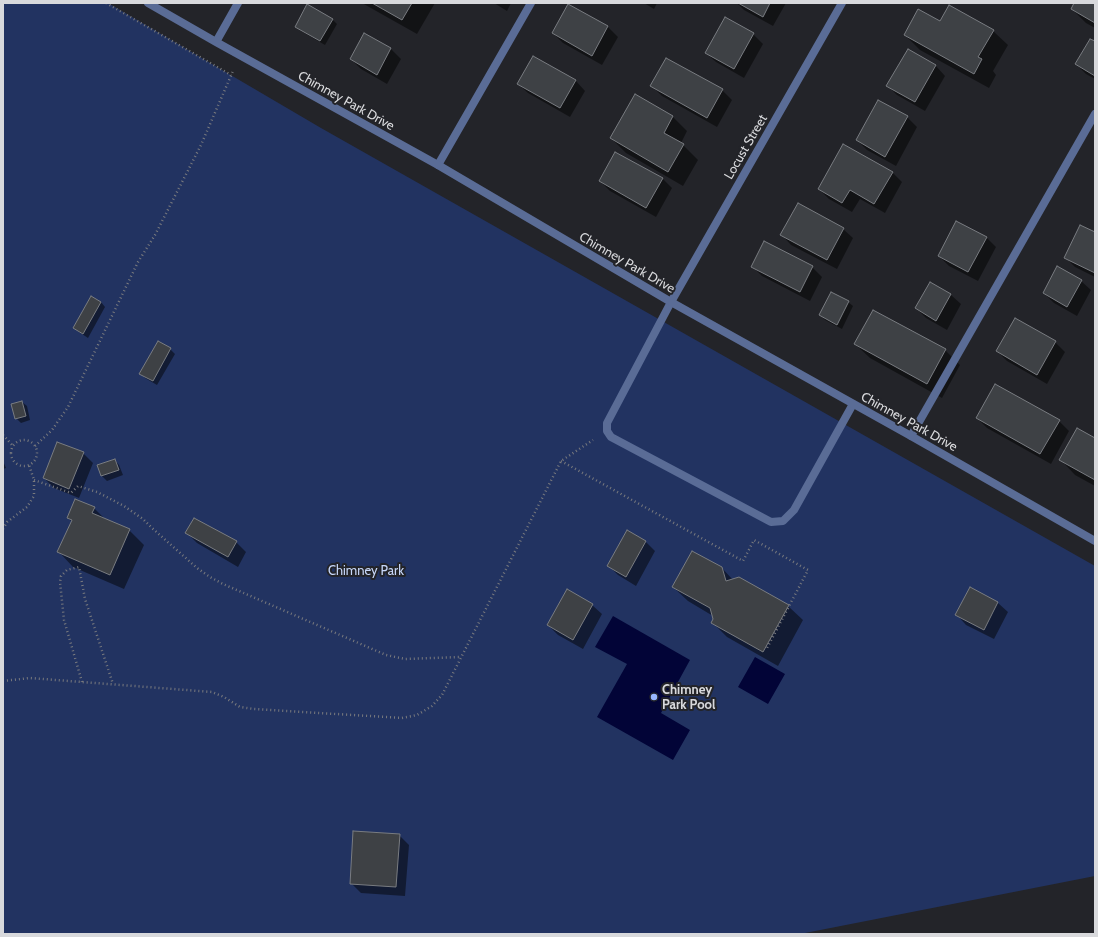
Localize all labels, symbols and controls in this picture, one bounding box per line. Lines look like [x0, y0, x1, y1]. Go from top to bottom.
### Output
street label: Chimney Park Drive [295, 68, 397, 134]
street label: Locust Street [721, 112, 771, 182]
street label: Chimney Park Drive [576, 229, 678, 297]
street label: Chimney Park Drive [858, 389, 960, 455]
park label: Chimney Park [328, 563, 404, 579]
place label: Chimney Park Pool [662, 682, 715, 713]
marker: Chimney Park Pool [649, 692, 659, 702]

